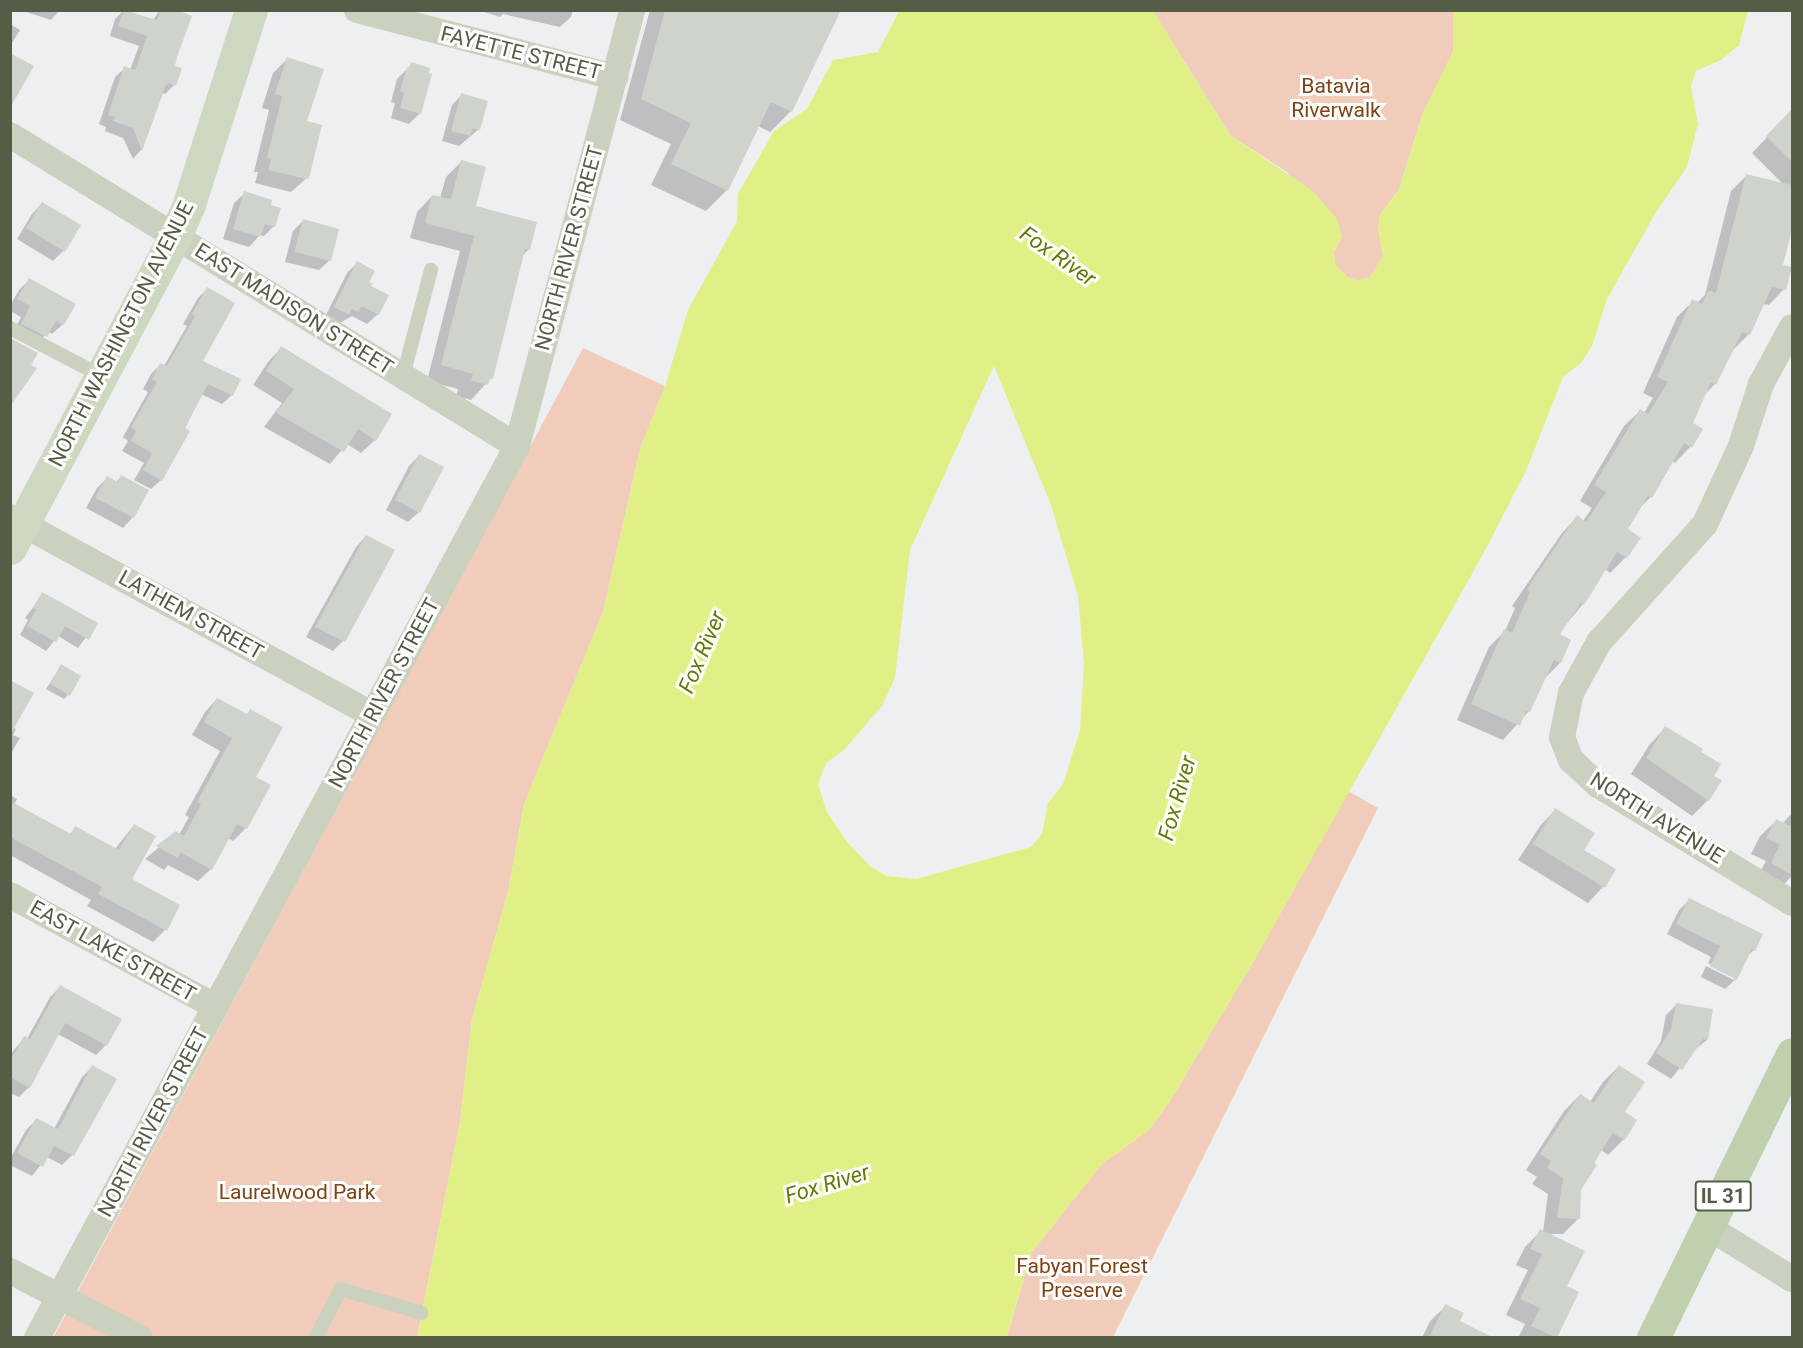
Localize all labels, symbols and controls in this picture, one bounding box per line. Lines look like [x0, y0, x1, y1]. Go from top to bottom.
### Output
street label: FAYETTE STREET [438, 21, 604, 85]
park label: Batavia Riverwalk [1291, 73, 1381, 123]
street label: NORTH RIVER STREET [530, 143, 608, 353]
street label: NORTH WASHINGTON AVENUE [43, 197, 199, 471]
water label: Fox River [1015, 220, 1101, 292]
street label: EAST MADISON STREET [190, 238, 398, 380]
street label: LATHEM STREET [114, 565, 268, 665]
street label: NORTH RIVER STREET [323, 594, 445, 792]
water label: Fox River [673, 607, 731, 697]
water label: Fox River [1152, 753, 1202, 843]
street label: NORTH AVENUE [1585, 767, 1729, 869]
street label: EAST LAKE STREET [26, 895, 200, 1007]
street label: NORTH RIVER STREET [92, 1023, 214, 1221]
water label: Fox River [782, 1159, 872, 1209]
park label: Laurelwood Park [219, 1179, 375, 1205]
road number: IL 31 [1694, 1179, 1752, 1213]
park label: Fabyan Forest Preserve [1016, 1253, 1148, 1303]

